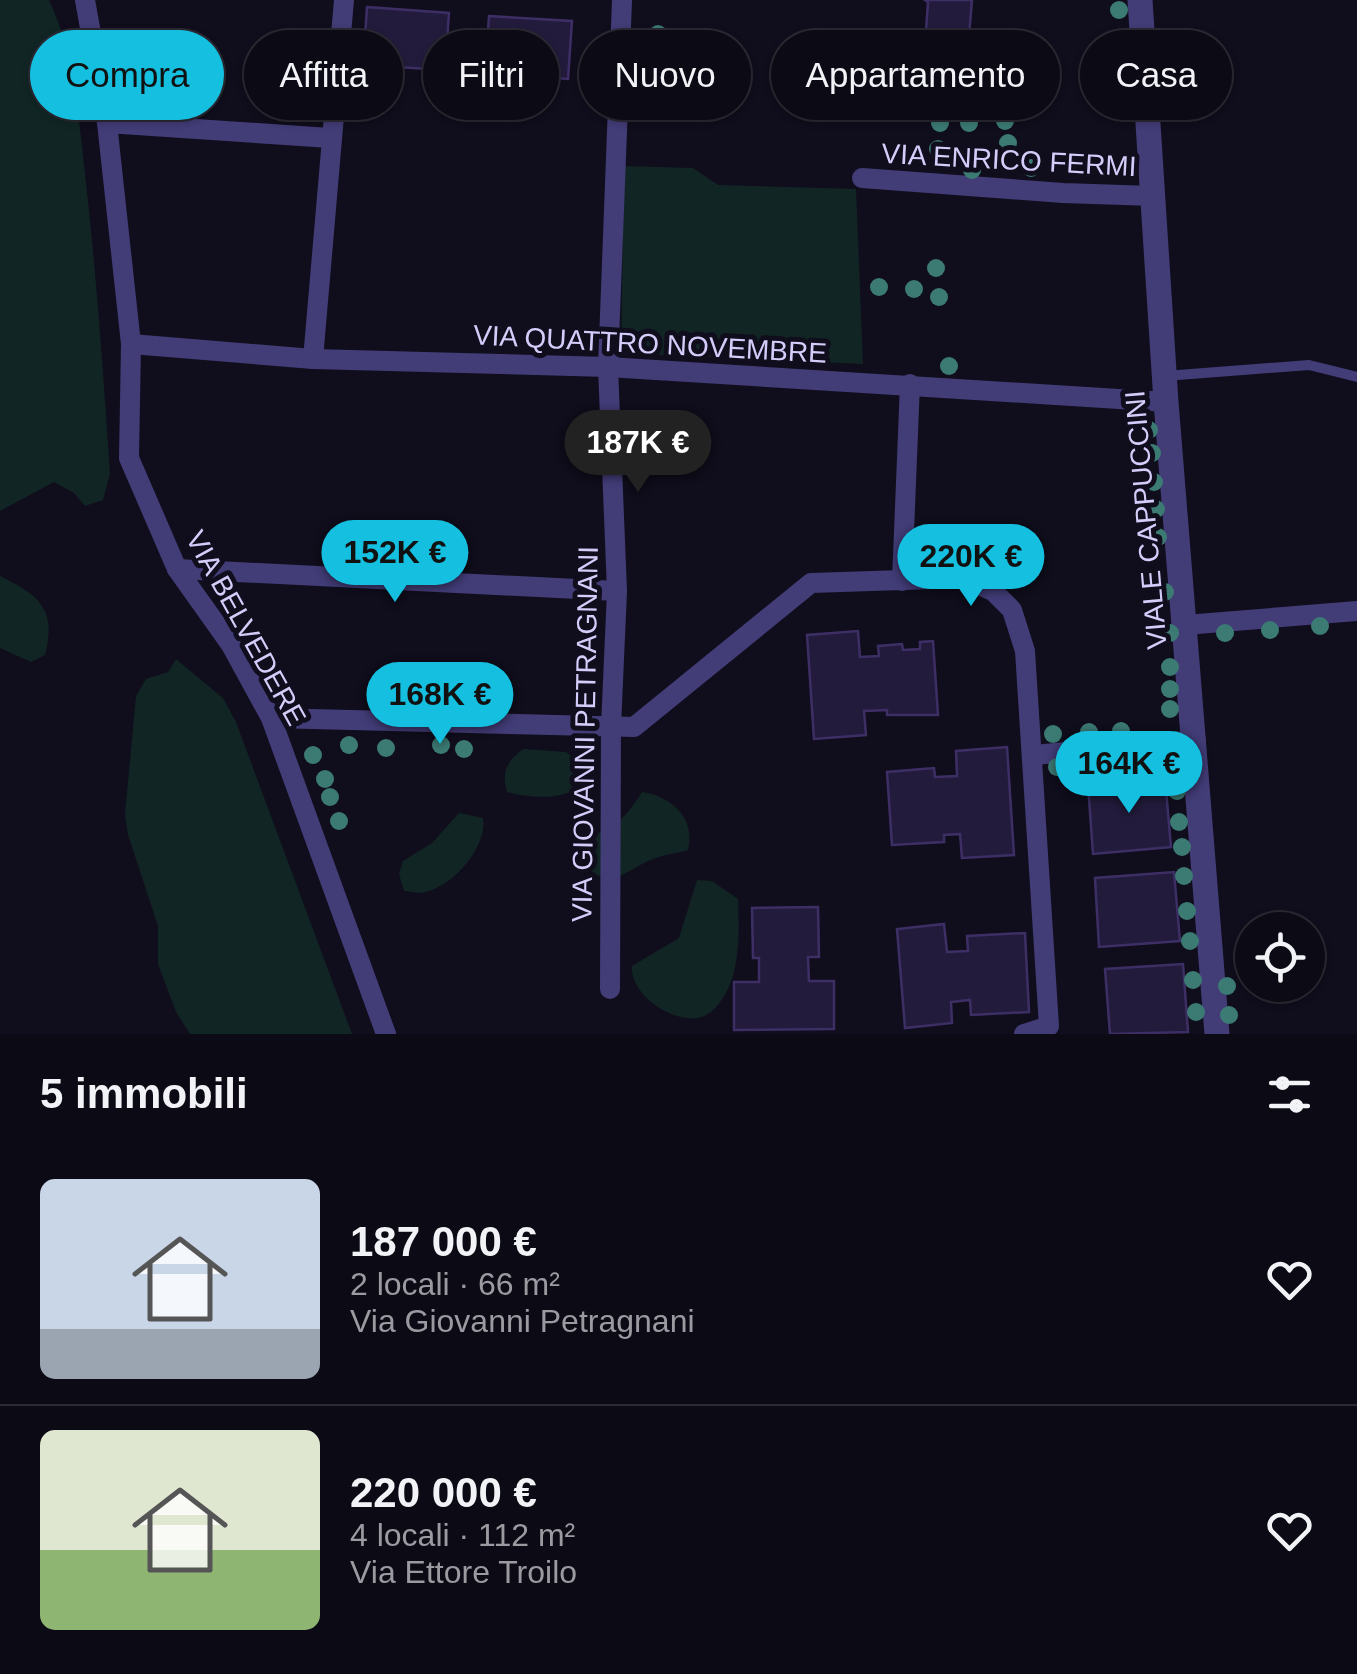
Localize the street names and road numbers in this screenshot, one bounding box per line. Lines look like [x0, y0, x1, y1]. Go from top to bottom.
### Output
street label: VIA ENRICO FERMI [881, 138, 1137, 182]
street label: VIA QUATTRO NOVEMBRE [472, 319, 828, 369]
street label: VIALE CAPPUCCINI [1119, 389, 1173, 651]
street label: VIA BELVEDERE [180, 525, 312, 731]
street label: VIA GIOVANNI PETRAGNANI [566, 546, 604, 922]

